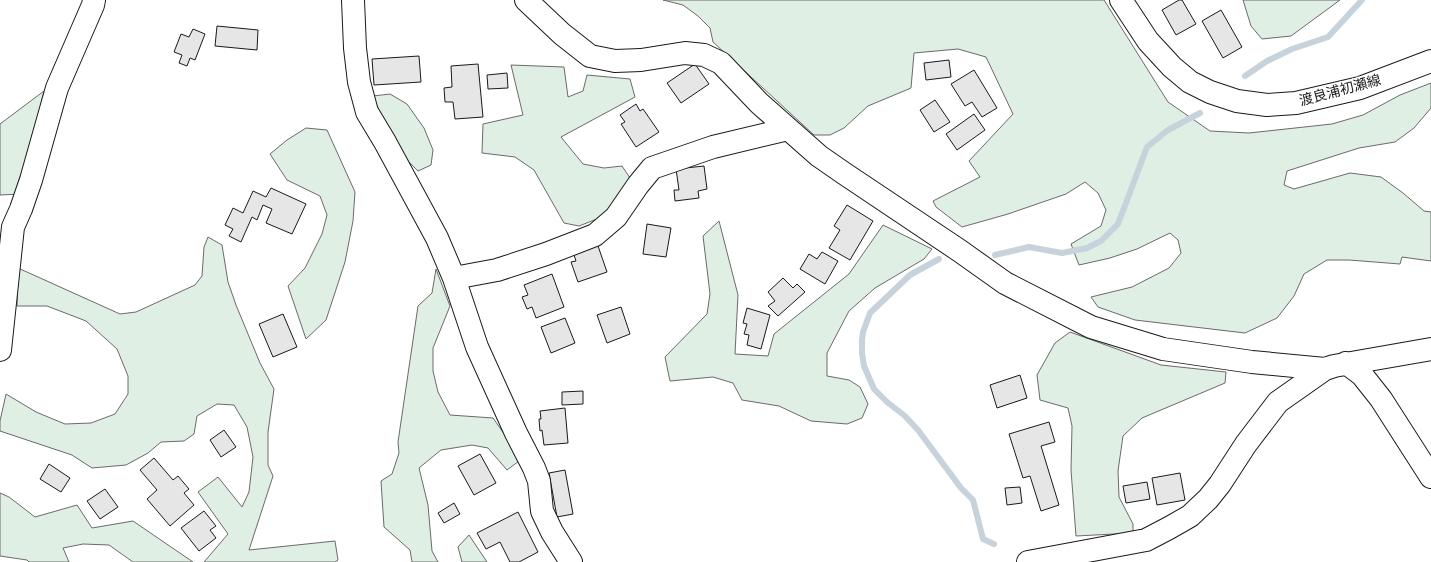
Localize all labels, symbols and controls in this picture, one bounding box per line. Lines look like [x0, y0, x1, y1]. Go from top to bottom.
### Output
street label: 渡良浦初瀬線 [1297, 71, 1383, 109]

